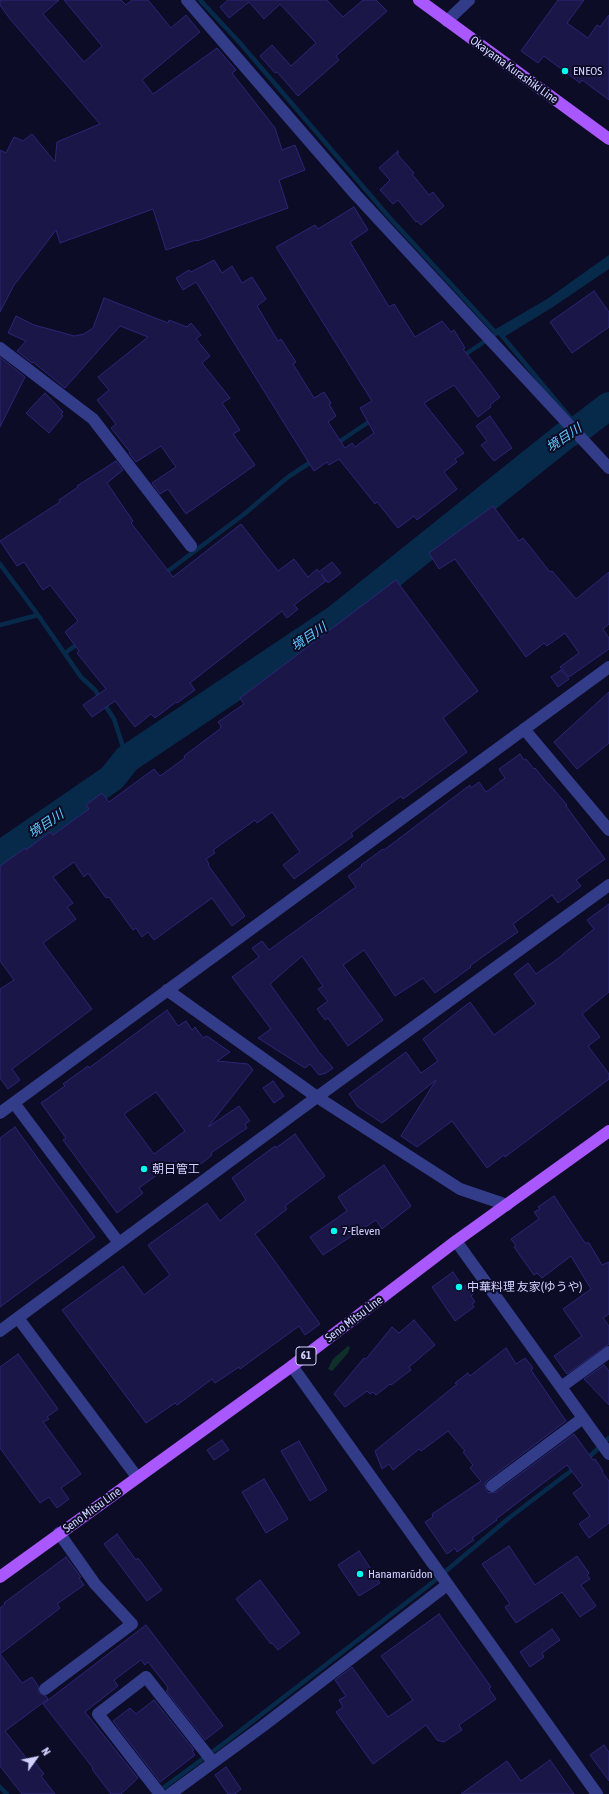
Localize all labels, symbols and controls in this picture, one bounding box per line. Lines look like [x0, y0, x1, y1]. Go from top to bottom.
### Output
street label: Okayama Kurashiki Line [467, 33, 561, 107]
place label: ENEOS [573, 64, 602, 78]
marker: ENEOS [560, 66, 570, 76]
water label: 境目川 [543, 421, 585, 455]
water label: 境目川 [288, 620, 330, 654]
water label: 境目川 [25, 807, 67, 841]
place label: 朝日管工 [152, 1162, 200, 1176]
marker: 朝日管工 [139, 1164, 149, 1174]
place label: 7-Eleven [342, 1224, 380, 1238]
marker: 7-Eleven [329, 1226, 339, 1236]
place label: 中華料理 友家(ゆうや) [467, 1280, 582, 1294]
marker: 中華料理 友家(ゆうや) [454, 1282, 464, 1292]
street label: Seno Mitsu Line [322, 1293, 386, 1345]
road number: 61 [296, 1347, 316, 1365]
street label: Seno Mitsu Line [60, 1484, 124, 1536]
place label: Hanamarūdon [368, 1567, 433, 1581]
marker: Hanamarūdon [355, 1569, 365, 1579]
north arrow [16, 1738, 56, 1778]
text: N [39, 1745, 53, 1757]

